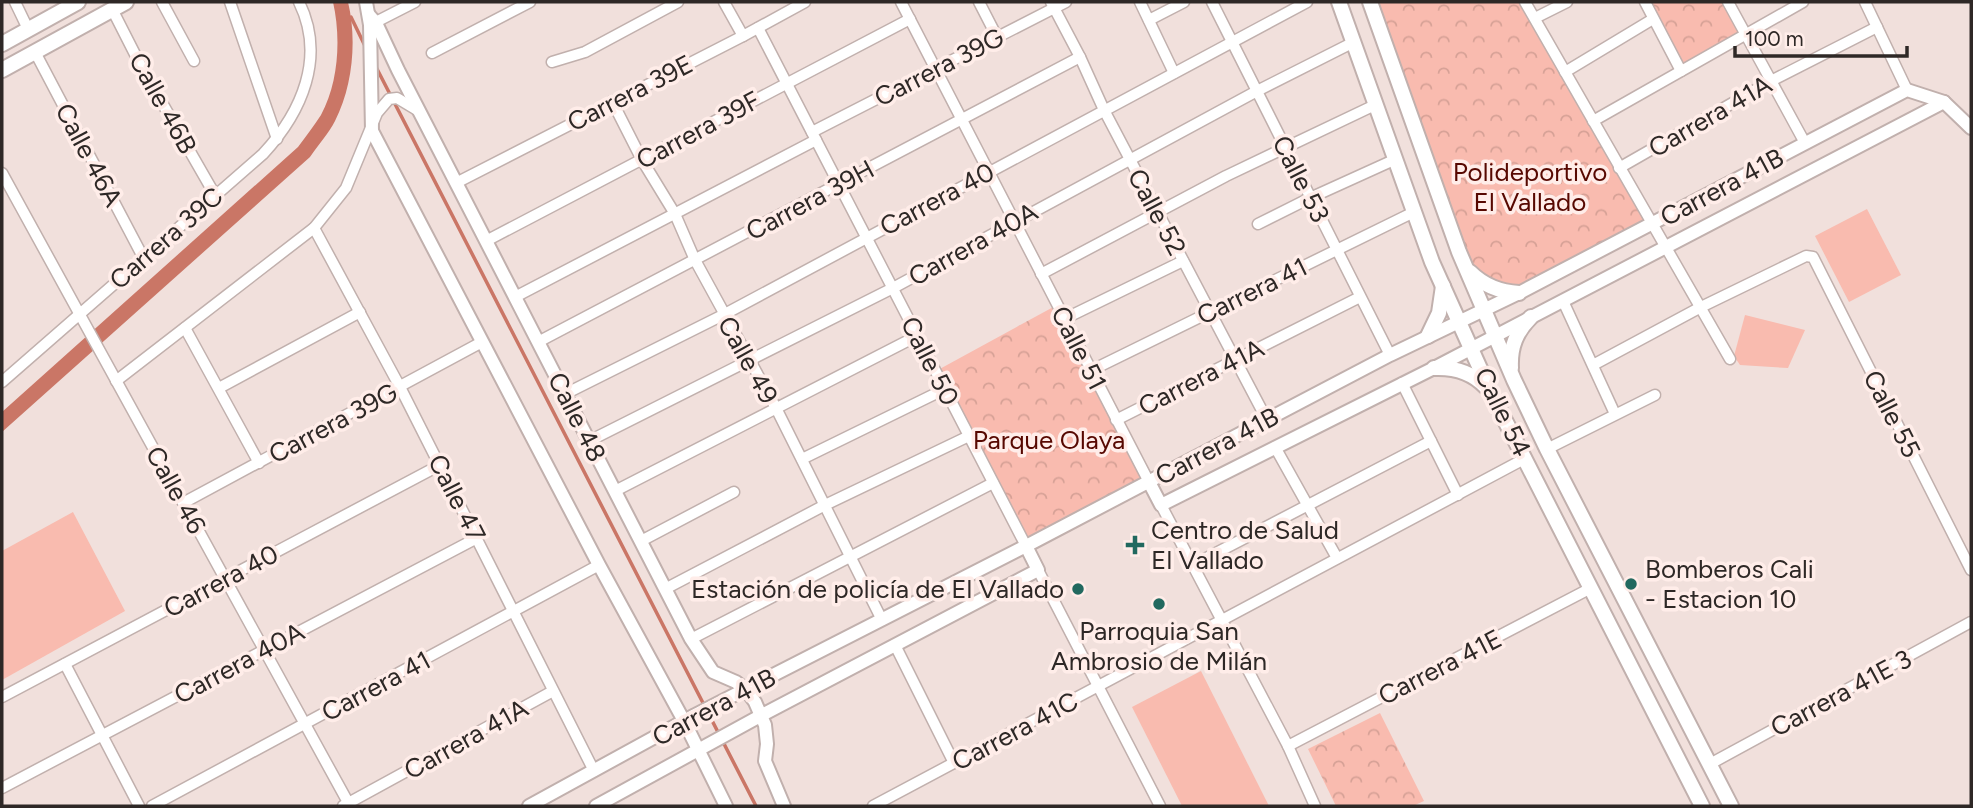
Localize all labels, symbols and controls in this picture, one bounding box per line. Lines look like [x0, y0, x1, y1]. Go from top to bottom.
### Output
scale bar [1735, 14, 1906, 58]
street label: Carrera 39G [869, 21, 1009, 113]
text: 100 m [1745, 26, 1804, 51]
street label: Calle 46B [122, 47, 204, 159]
street label: Carrera 39E [562, 48, 698, 138]
street label: Carrera 41A [1643, 68, 1778, 164]
street label: Carrera 39F [631, 84, 765, 176]
street label: Calle 46A [48, 98, 130, 213]
street label: Calle 53 [1266, 130, 1336, 228]
street label: Carrera 41B [1655, 141, 1789, 233]
street label: Carrera 39H [740, 153, 880, 247]
street label: Carrera 40 [874, 156, 1000, 242]
park label: Polideportivo El Vallado [1453, 156, 1607, 218]
street label: Calle 52 [1121, 163, 1193, 261]
street label: Carrera 39C [103, 180, 229, 296]
street label: Carrera 40A [903, 195, 1043, 293]
street label: Carrera 41 [1191, 251, 1313, 331]
street label: Calle 51 [1044, 301, 1114, 395]
street label: Calle 49 [711, 311, 785, 409]
street label: Calle 50 [894, 311, 966, 411]
street label: Carrera 41A [1133, 332, 1270, 422]
street label: Calle 54 [1468, 362, 1538, 462]
street label: Calle 55 [1856, 365, 1928, 463]
street label: Calle 48 [541, 367, 613, 467]
street label: Carrera 39G [263, 376, 403, 470]
street label: Carrera 41B [1150, 400, 1284, 492]
park label: Parque Olaya [973, 424, 1125, 456]
street label: Calle 46 [139, 441, 213, 539]
street label: Calle 47 [421, 449, 493, 547]
place label: Centro de Salud El Vallado [1151, 514, 1339, 576]
marker: Centro de Salud El Vallado [1125, 535, 1145, 555]
street label: Carrera 40 [158, 538, 284, 624]
place label: Bomberos Cali - Estacion 10 [1645, 553, 1814, 615]
place label: Estación de policía de El Vallado [691, 573, 1064, 605]
marker: Bomberos Cali - Estacion 10 [1623, 576, 1639, 592]
marker: Estación de policía de El Vallado [1070, 581, 1086, 597]
marker: Parroquia San Ambrosio de Milán [1151, 596, 1167, 612]
street label: Carrera 40A [169, 615, 310, 711]
place label: Parroquia San Ambrosio de Milán [1051, 615, 1267, 677]
street label: Carrera 41E [1373, 622, 1507, 712]
street label: Carrera 41E 3 [1765, 642, 1917, 744]
street label: Carrera 41 [316, 644, 436, 728]
street label: Carrera 41B [647, 661, 781, 753]
street label: Carrera 41C [947, 685, 1083, 777]
street label: Carrera 41A [398, 692, 534, 786]

